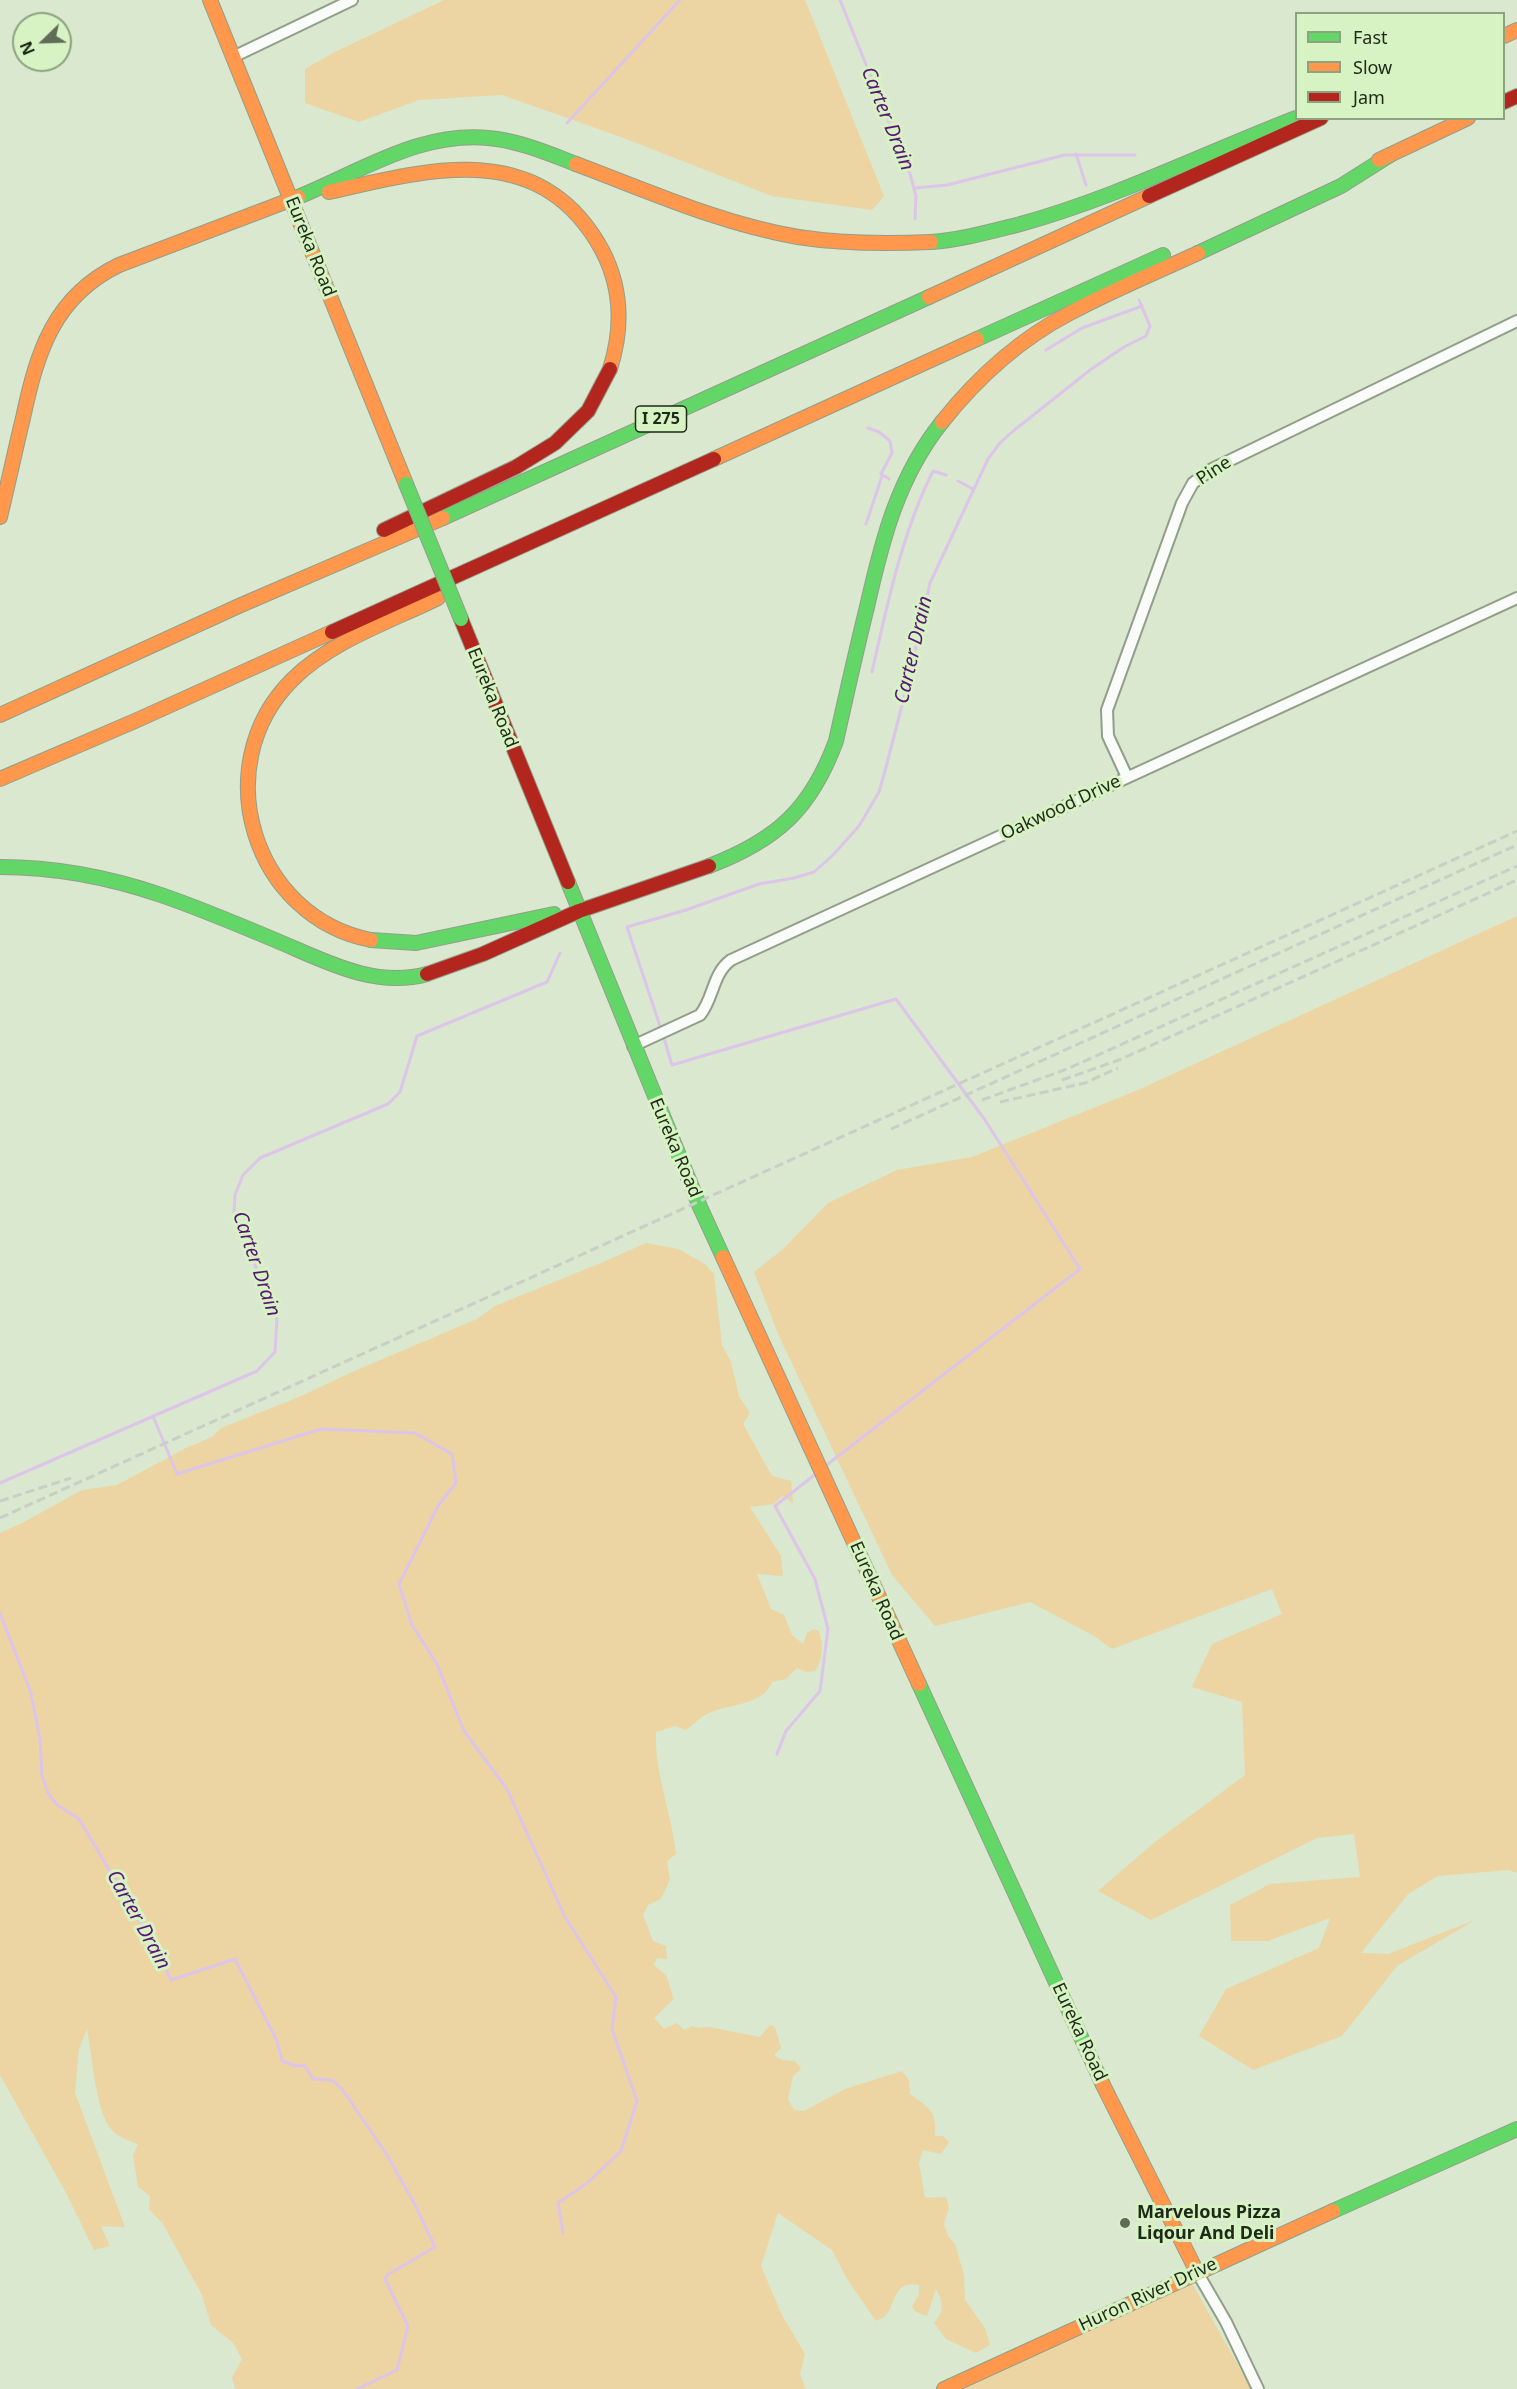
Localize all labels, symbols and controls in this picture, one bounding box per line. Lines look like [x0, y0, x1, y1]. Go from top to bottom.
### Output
north arrow [12, 12, 72, 72]
legend [1295, 12, 1505, 120]
text: Fast [1353, 25, 1388, 49]
text: N [15, 38, 40, 59]
text: Slow [1353, 55, 1392, 79]
water label: Carter Drain [855, 64, 919, 174]
text: Jam [1353, 85, 1385, 109]
street label: Eureka Road [280, 194, 340, 300]
road number: I 275 [636, 406, 686, 432]
street label: Pine [1193, 452, 1235, 490]
water label: Carter Drain [890, 594, 938, 706]
street label: Eureka Road [462, 645, 522, 751]
street label: Oakwood Drive [998, 771, 1124, 845]
street label: Eureka Road [644, 1095, 706, 1201]
water label: Carter Drain [227, 1208, 285, 1320]
street label: Eureka Road [845, 1538, 907, 1644]
water label: Carter Drain [101, 1866, 175, 1974]
street label: Eureka Road [1047, 1979, 1111, 2085]
place label: Marvelous Pizza Liqour And Deli [1137, 2202, 1281, 2244]
marker: Marvelous Pizza Liqour And Deli [1118, 2216, 1132, 2230]
street label: Huron River Drive [1075, 2254, 1221, 2336]

